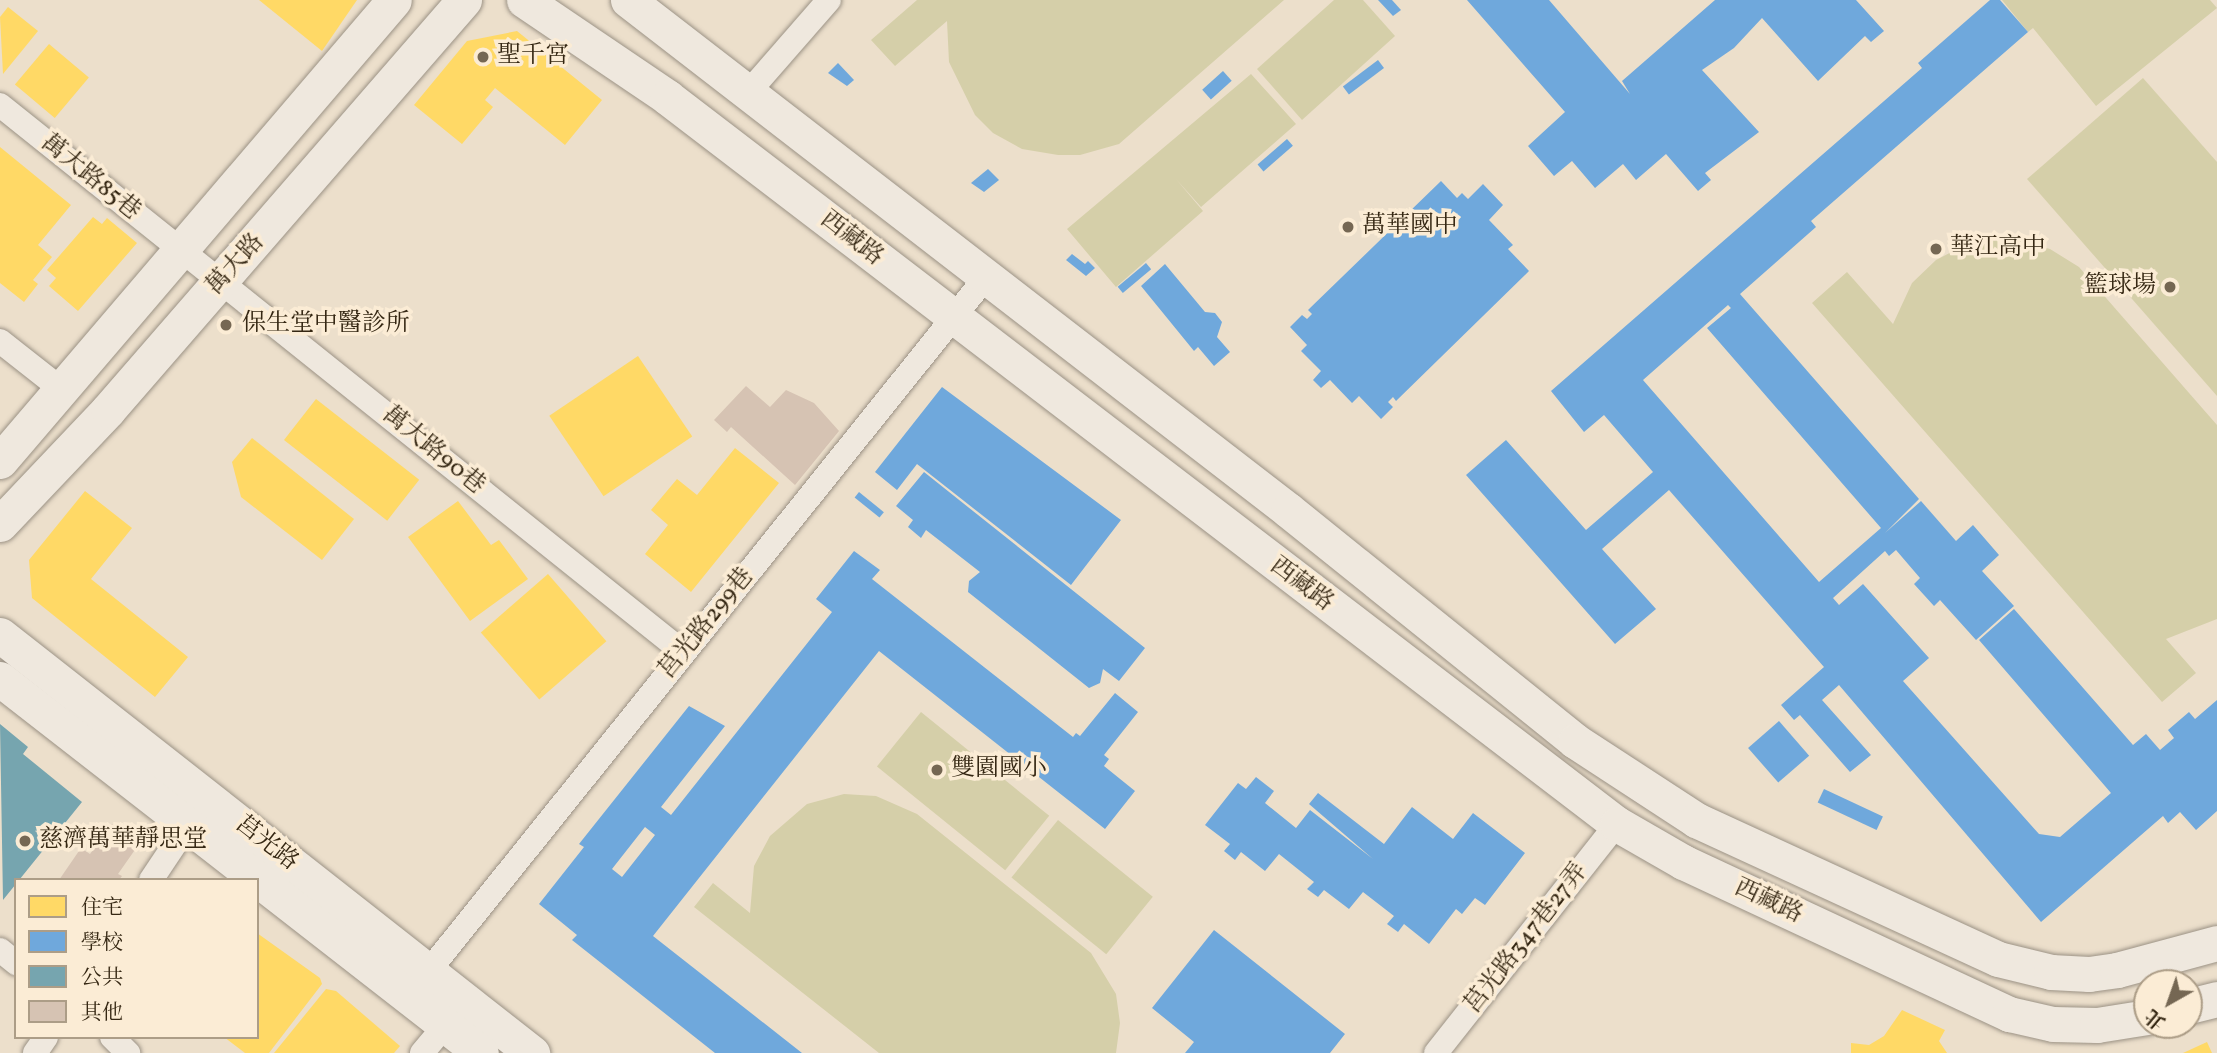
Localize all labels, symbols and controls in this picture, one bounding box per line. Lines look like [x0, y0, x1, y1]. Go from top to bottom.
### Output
place label: 聖千宮 [497, 43, 569, 71]
marker: 聖千宮 [475, 49, 491, 65]
street label: 萬大路85巷 [35, 129, 145, 227]
street label: 西藏路 [814, 205, 888, 273]
place label: 萬華國中 [1362, 213, 1458, 241]
marker: 萬華國中 [1340, 219, 1356, 235]
street label: 萬大路 [201, 229, 271, 301]
place label: 華江高中 [1950, 235, 2046, 263]
marker: 華江高中 [1928, 241, 1944, 257]
place label: 籃球場 [2084, 273, 2156, 301]
marker: 籃球場 [2162, 279, 2178, 295]
place label: 保生堂中醫診所 [242, 311, 410, 339]
marker: 保生堂中醫診所 [216, 315, 236, 335]
street label: 萬大路90巷 [376, 401, 490, 501]
street label: 西藏路 [1264, 552, 1338, 618]
street label: 莒光路299巷 [654, 563, 760, 685]
place label: 雙園國小 [951, 756, 1047, 784]
marker: 雙園國小 [929, 762, 945, 778]
street label: 莒光路 [229, 810, 303, 878]
place label: 慈濟萬華靜思堂 [39, 827, 207, 855]
marker: 慈濟萬華靜思堂 [17, 833, 33, 849]
street label: 莒光路347巷27弄 [1460, 858, 1594, 1020]
street label: 西藏路 [1729, 874, 1807, 930]
legend [14, 878, 259, 1039]
text: 住宅 [81, 894, 123, 923]
text: 學校 [81, 929, 123, 958]
text: 公共 [81, 964, 123, 993]
north arrow [2133, 969, 2203, 1039]
text: 其他 [81, 999, 123, 1028]
text: 北 [2140, 1002, 2171, 1035]

